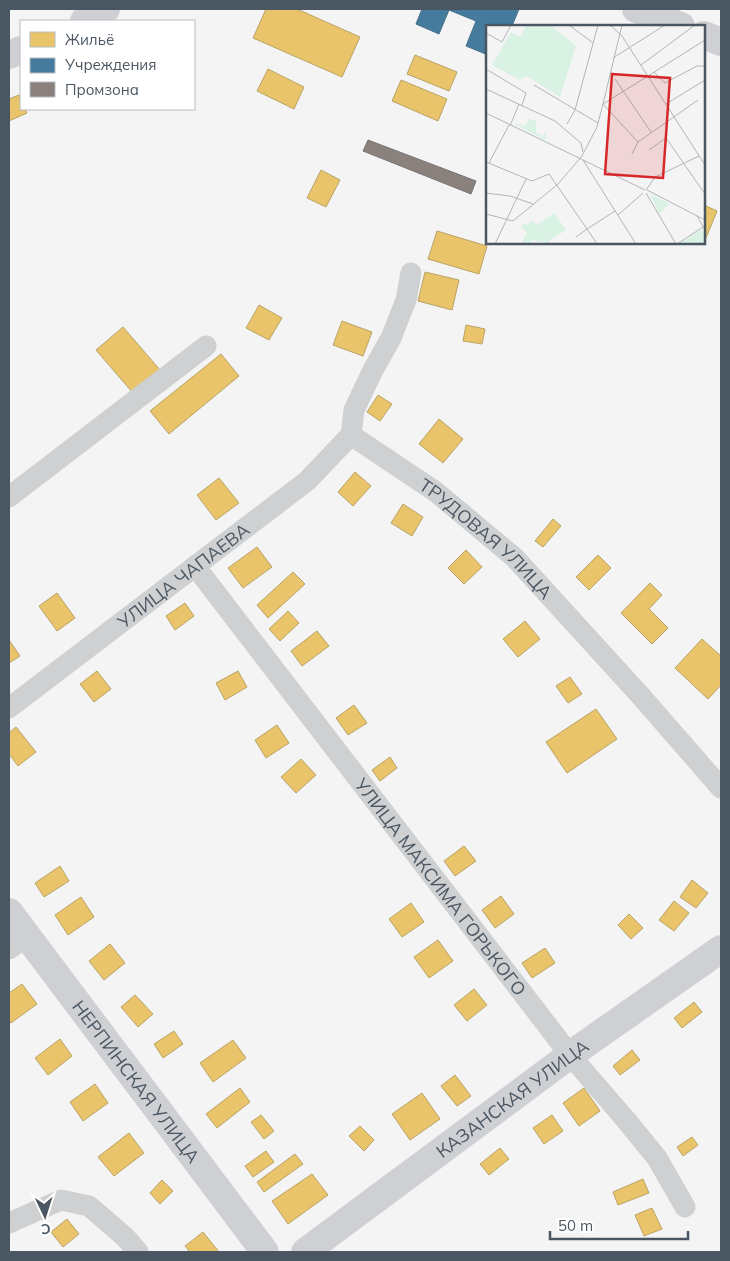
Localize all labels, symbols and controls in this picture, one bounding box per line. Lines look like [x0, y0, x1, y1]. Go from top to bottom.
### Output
legend [20, 20, 195, 110]
inset map [486, 25, 705, 244]
text: Жильё [65, 30, 114, 49]
text: Учреждения [64, 55, 157, 74]
text: Промзона [65, 80, 139, 99]
street label: ТРУДОВАЯ УЛИЦА [415, 473, 558, 603]
street label: УЛИЦА ЧАПАЕВА [112, 518, 254, 634]
street label: УЛИЦА МАКСИМА ГОРЬКОГО [350, 772, 532, 1000]
street label: НЕРПИНСКАЯ УЛИЦА [68, 995, 205, 1167]
street label: КАЗАНСКАЯ УЛИЦА [431, 1034, 593, 1162]
north arrow [20, 1191, 70, 1241]
scale bar [550, 1208, 688, 1240]
text: 50 m [558, 1216, 593, 1235]
text: С [40, 1220, 51, 1238]

